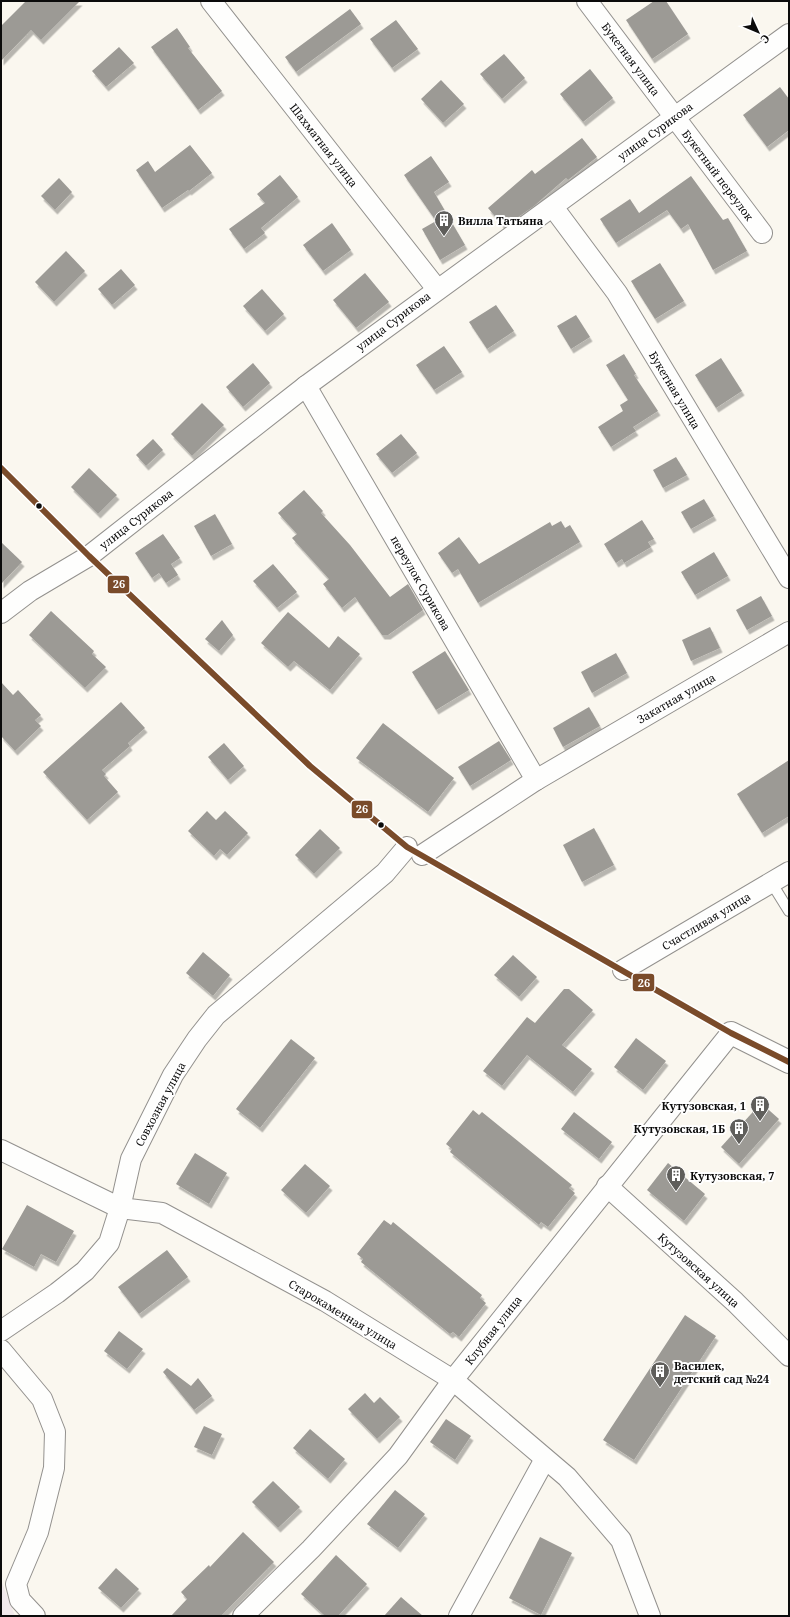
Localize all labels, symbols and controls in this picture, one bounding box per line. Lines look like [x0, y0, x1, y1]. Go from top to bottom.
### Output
north arrow [738, 12, 778, 52]
street label: Букетная улица [598, 19, 664, 99]
text: С [758, 31, 773, 47]
street label: улица Сурикова [614, 99, 696, 163]
street label: Шахматная улица [287, 100, 361, 190]
street label: Букетный переулок [679, 127, 757, 224]
building icon: Вилла Татьяна [433, 209, 455, 237]
place label: Вилла Татьяна [458, 213, 544, 228]
street label: улица Сурикова [353, 288, 433, 354]
street label: Букетная улица [646, 348, 704, 432]
street label: улица Сурикова [96, 486, 176, 552]
unlabelled marker [34, 501, 44, 511]
street label: переулок Сурикова [388, 533, 454, 633]
line badge: 26 [107, 575, 130, 594]
text: 26 [113, 576, 125, 591]
street label: Закатная улица [634, 669, 718, 727]
line badge: 26 [351, 800, 373, 819]
text: 26 [356, 801, 368, 816]
unlabelled marker [376, 820, 386, 830]
street label: Счастливая улица [659, 889, 753, 953]
line badge: 26 [632, 973, 655, 992]
text: 26 [638, 975, 650, 990]
street label: Совхозная улица [131, 1059, 189, 1149]
building icon: Кутузовская, 1 [749, 1094, 771, 1122]
place label: Кутузовская, 1 [662, 1098, 746, 1113]
building icon: Кутузовская, 1Б [728, 1117, 750, 1145]
place label: Кутузовская, 1Б [634, 1121, 725, 1136]
building icon: Кутузовская, 7 [665, 1164, 687, 1192]
place label: Кутузовская, 7 [690, 1168, 774, 1183]
street label: Кутузовская улица [655, 1229, 743, 1311]
street label: Старокаменная улица [286, 1276, 400, 1352]
street label: Клубная улица [461, 1292, 525, 1368]
place label: Василек, детский сад №24 [674, 1358, 769, 1386]
building icon: Василек, детский сад №24 [649, 1360, 671, 1388]

